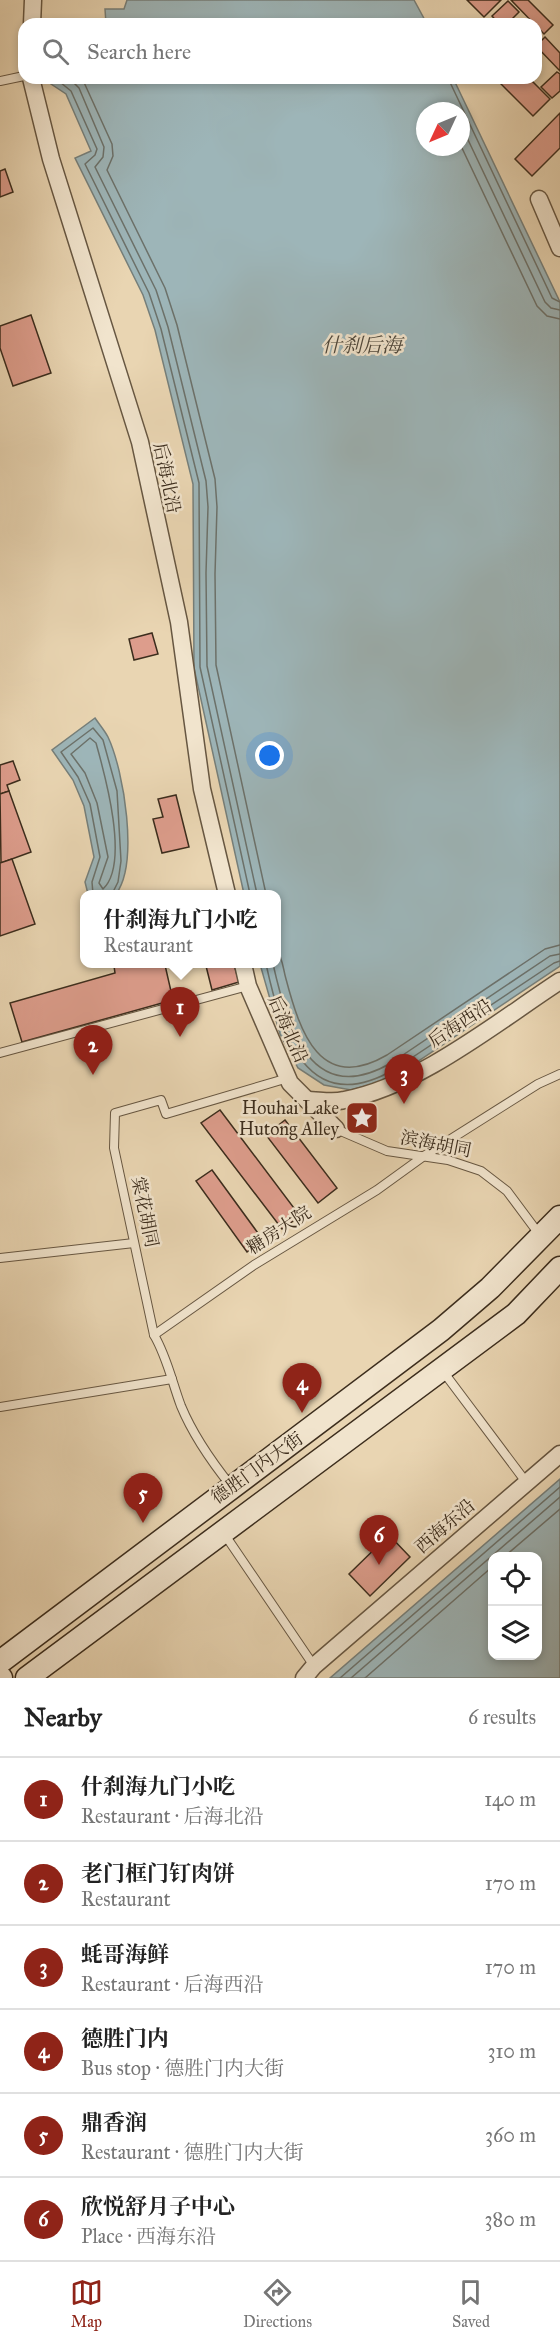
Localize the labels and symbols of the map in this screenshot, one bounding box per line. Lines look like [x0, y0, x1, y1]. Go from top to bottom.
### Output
north arrow [416, 102, 470, 156]
water label: 什刹后海 [322, 333, 405, 357]
street label: 后海北沿 [149, 440, 185, 516]
your location [255, 741, 284, 770]
pin: 1 [160, 988, 200, 1037]
street label: 后海北沿 [263, 992, 313, 1066]
street label: 后海西沿 [424, 994, 496, 1052]
pin: 2 [74, 1026, 112, 1075]
pin: 3 [384, 1054, 424, 1104]
place label: Houhai Lake Hutong Alley [239, 1097, 340, 1141]
place icon: Houhai Lake Hutong Alley [344, 1100, 380, 1136]
street label: 滨海胡同 [399, 1126, 473, 1162]
street label: 棠花胡同 [127, 1174, 163, 1250]
street label: 糖房大院 [243, 1201, 315, 1259]
pin: 4 [282, 1364, 322, 1413]
street label: 德胜门内大街 [207, 1427, 307, 1509]
pin: 5 [124, 1474, 162, 1523]
street label: 西海东沿 [411, 1494, 479, 1558]
pin: 6 [360, 1516, 398, 1565]

